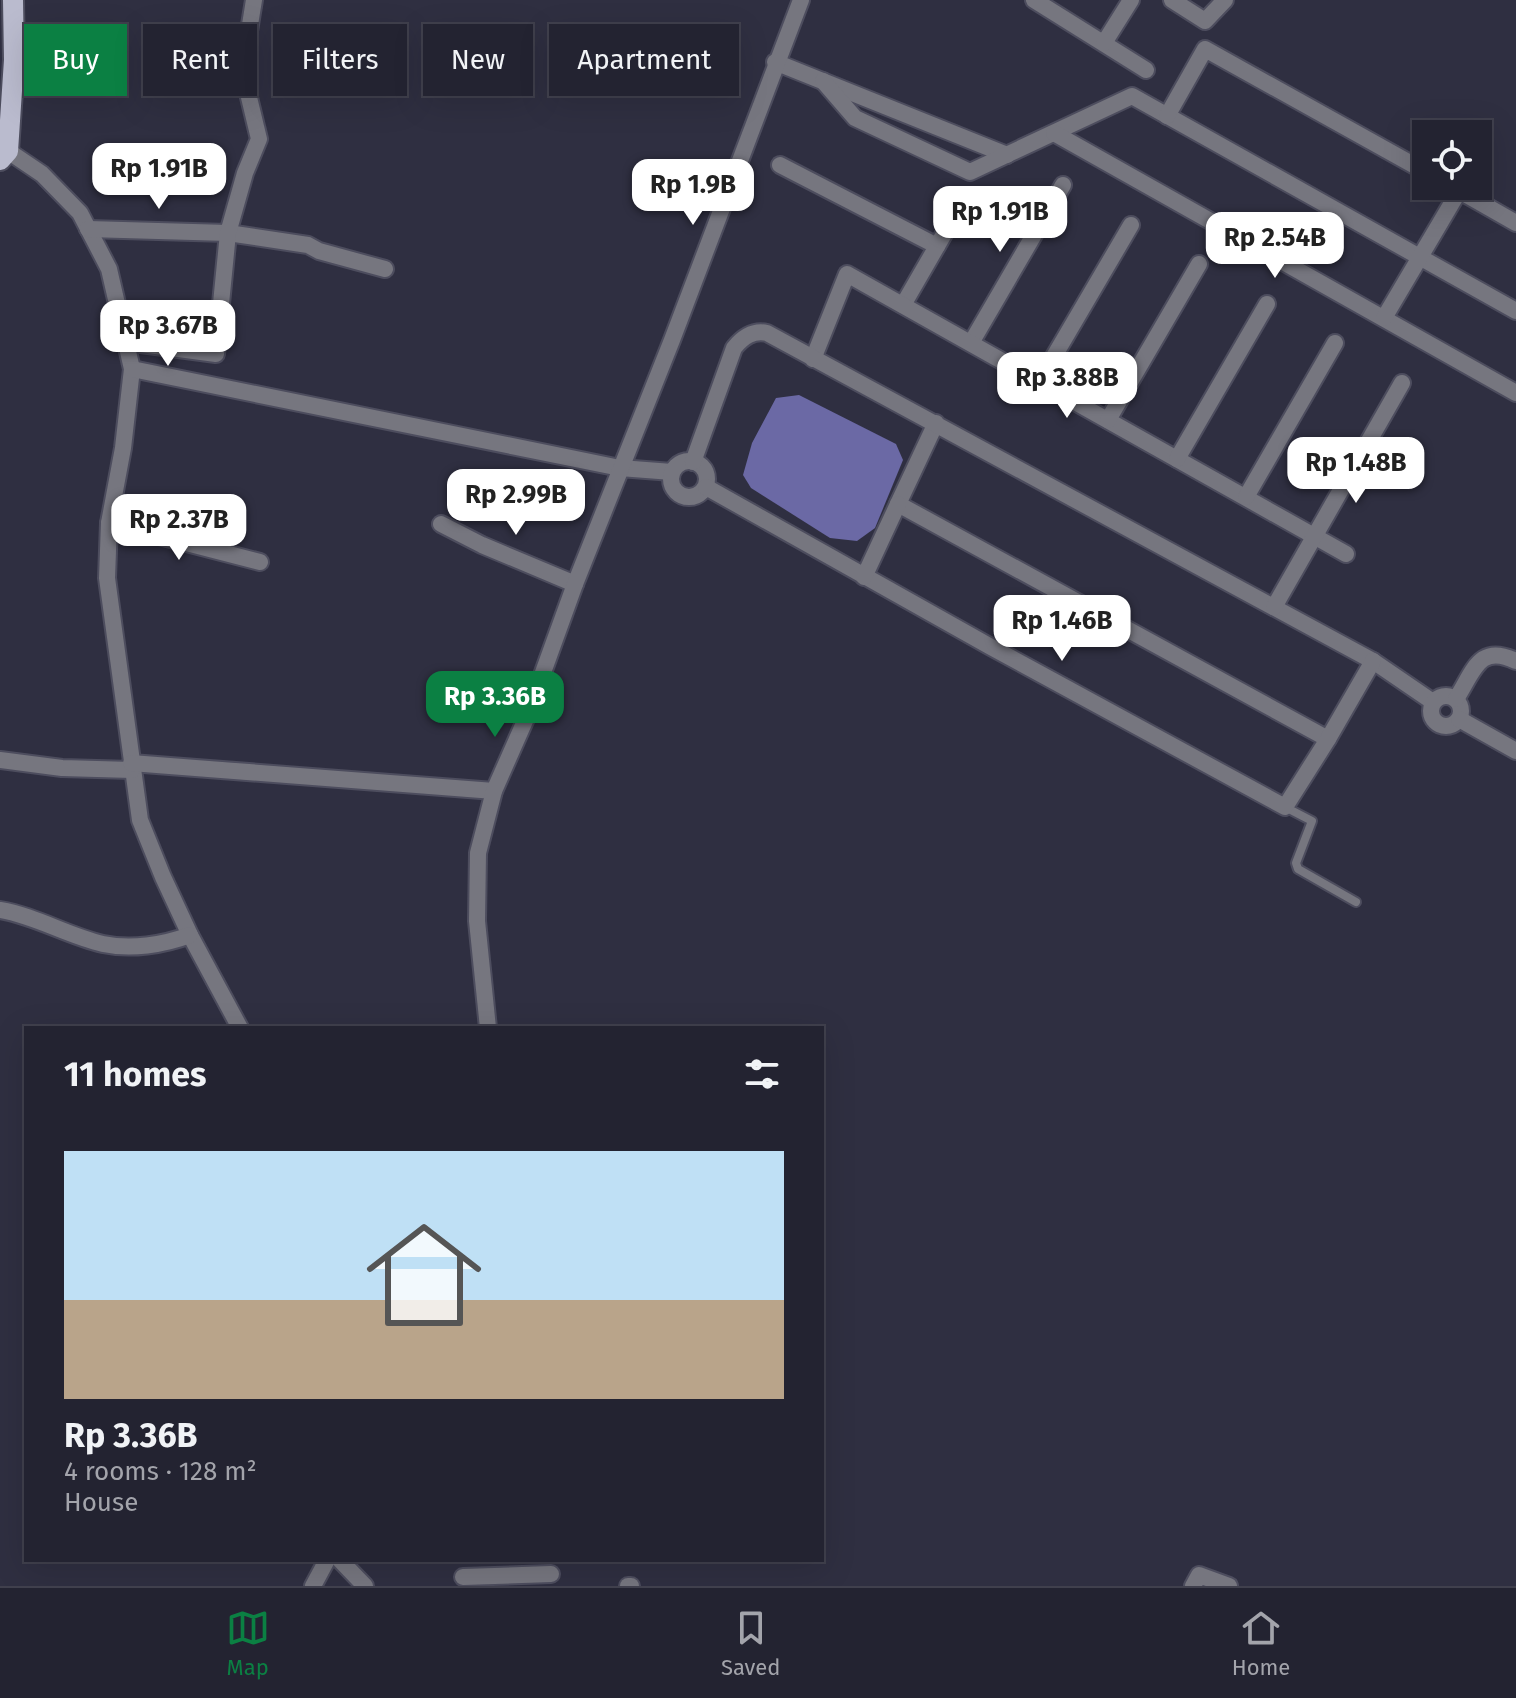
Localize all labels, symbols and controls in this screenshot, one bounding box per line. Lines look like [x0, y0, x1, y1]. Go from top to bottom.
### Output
chip: Buy [24, 24, 127, 96]
chip: Rent [143, 24, 257, 96]
chip: Filters [273, 24, 407, 96]
chip: New [423, 24, 533, 96]
chip: Apartment [549, 24, 739, 96]
map controls [1412, 120, 1492, 200]
button: locate [1412, 120, 1492, 200]
pin: Rp 1.91B [76, 143, 242, 211]
text: Rp 1.91B [110, 153, 208, 184]
pin: Rp 1.9B [619, 159, 767, 227]
text: Rp 1.9B [650, 169, 736, 200]
pin: Rp 1.91B [917, 186, 1083, 254]
text: Rp 1.91B [951, 196, 1049, 227]
pin: Rp 2.54B [1192, 212, 1358, 280]
text: Rp 2.54B [1224, 222, 1326, 253]
pin: Rp 3.67B [85, 300, 251, 368]
text: Rp 3.67B [118, 310, 218, 341]
pin: Rp 3.88B [984, 352, 1150, 420]
text: Rp 3.88B [1015, 362, 1119, 393]
pin: Rp 1.48B [1273, 437, 1439, 505]
text: Rp 1.48B [1305, 447, 1407, 478]
pin: Rp 2.99B [433, 469, 599, 537]
text: Rp 2.99B [465, 479, 567, 510]
pin: Rp 2.37B [96, 494, 262, 562]
text: Rp 2.37B [129, 504, 229, 535]
pin: Rp 1.46B [979, 595, 1145, 663]
text: Rp 1.46B [1012, 605, 1112, 636]
pin: Rp 3.36B [412, 671, 578, 739]
text: Rp 3.36B [444, 681, 546, 712]
icon: filters [740, 1052, 784, 1096]
text: 11 homes [64, 1054, 206, 1095]
icon: home [352, 1203, 496, 1347]
text: Rp 3.36B [64, 1415, 198, 1456]
text: 4 rooms · 128 m² [64, 1456, 257, 1487]
text: House [64, 1487, 138, 1518]
tab: Map [226, 1606, 270, 1681]
tab: Saved [721, 1606, 780, 1681]
tab: Home [1232, 1606, 1290, 1681]

